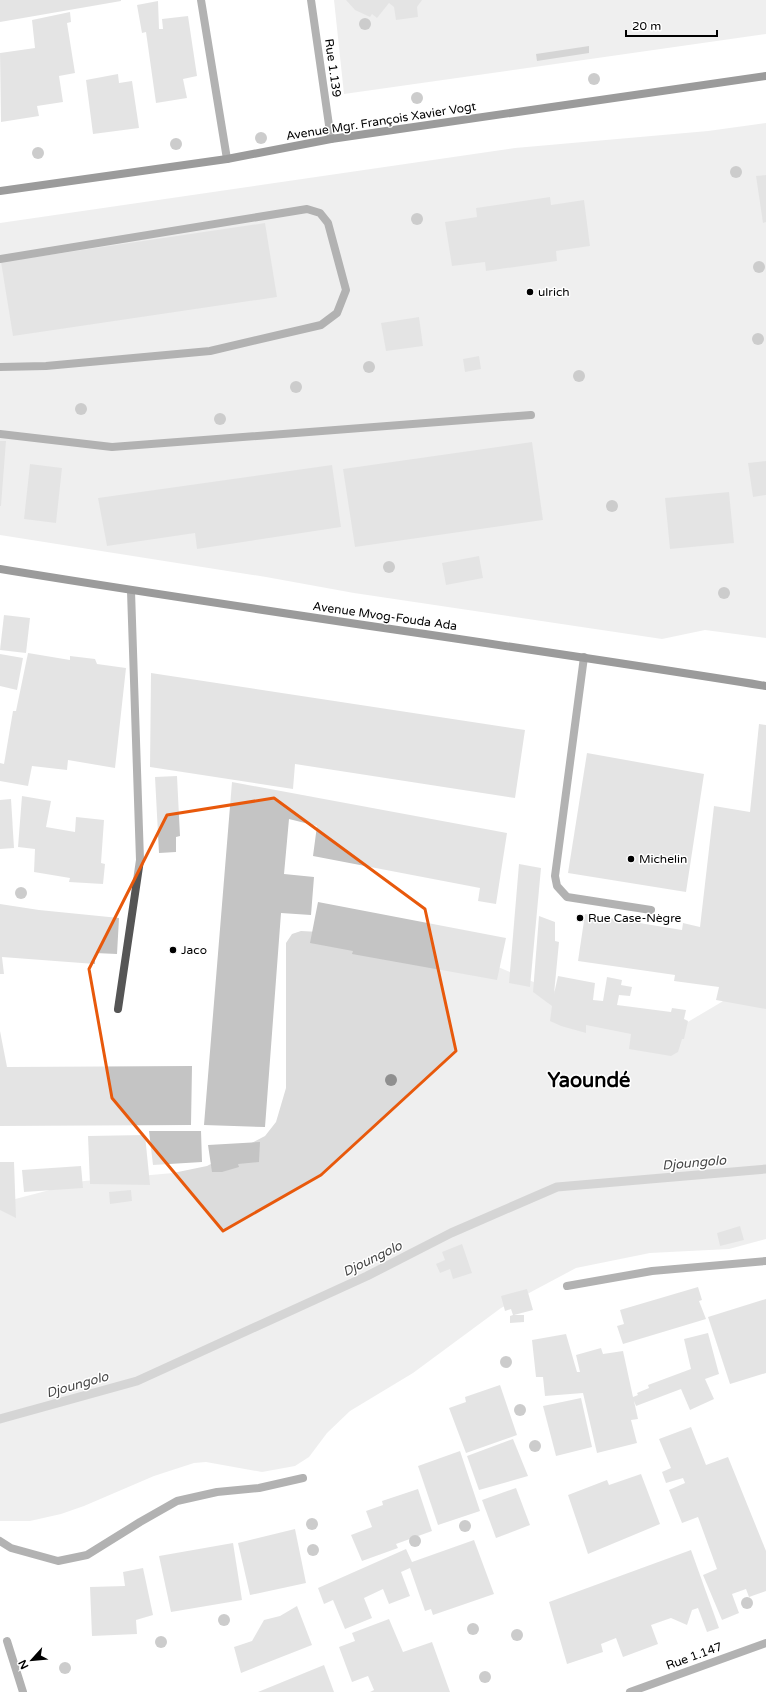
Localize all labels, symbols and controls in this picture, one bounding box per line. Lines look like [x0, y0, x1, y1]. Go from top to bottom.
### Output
scale bar [626, 12, 717, 38]
text: 20 m [632, 19, 661, 33]
street label: Rue 1.139 [322, 38, 344, 98]
street label: Avenue Mgr. François Xavier Vogt [285, 99, 477, 143]
place label: ulrich [538, 285, 570, 299]
marker: ulrich [525, 287, 535, 297]
street label: Avenue Mvog-Fouda Ada [312, 599, 458, 633]
place label: Michelin [639, 852, 687, 866]
marker: Michelin [626, 854, 636, 864]
place label: Rue Case-Nègre [588, 911, 682, 925]
marker: Rue Case-Nègre [575, 913, 585, 923]
place label: Jaco [181, 943, 207, 957]
marker: Jaco [168, 945, 178, 955]
district label: Yaoundé [548, 1069, 630, 1093]
water label: Djoungolo [662, 1152, 728, 1174]
water label: Djoungolo [340, 1237, 406, 1280]
water label: Djoungolo [44, 1368, 111, 1401]
street label: Rue 1.147 [664, 1639, 724, 1673]
north arrow [12, 1640, 52, 1680]
text: N [16, 1657, 31, 1671]

